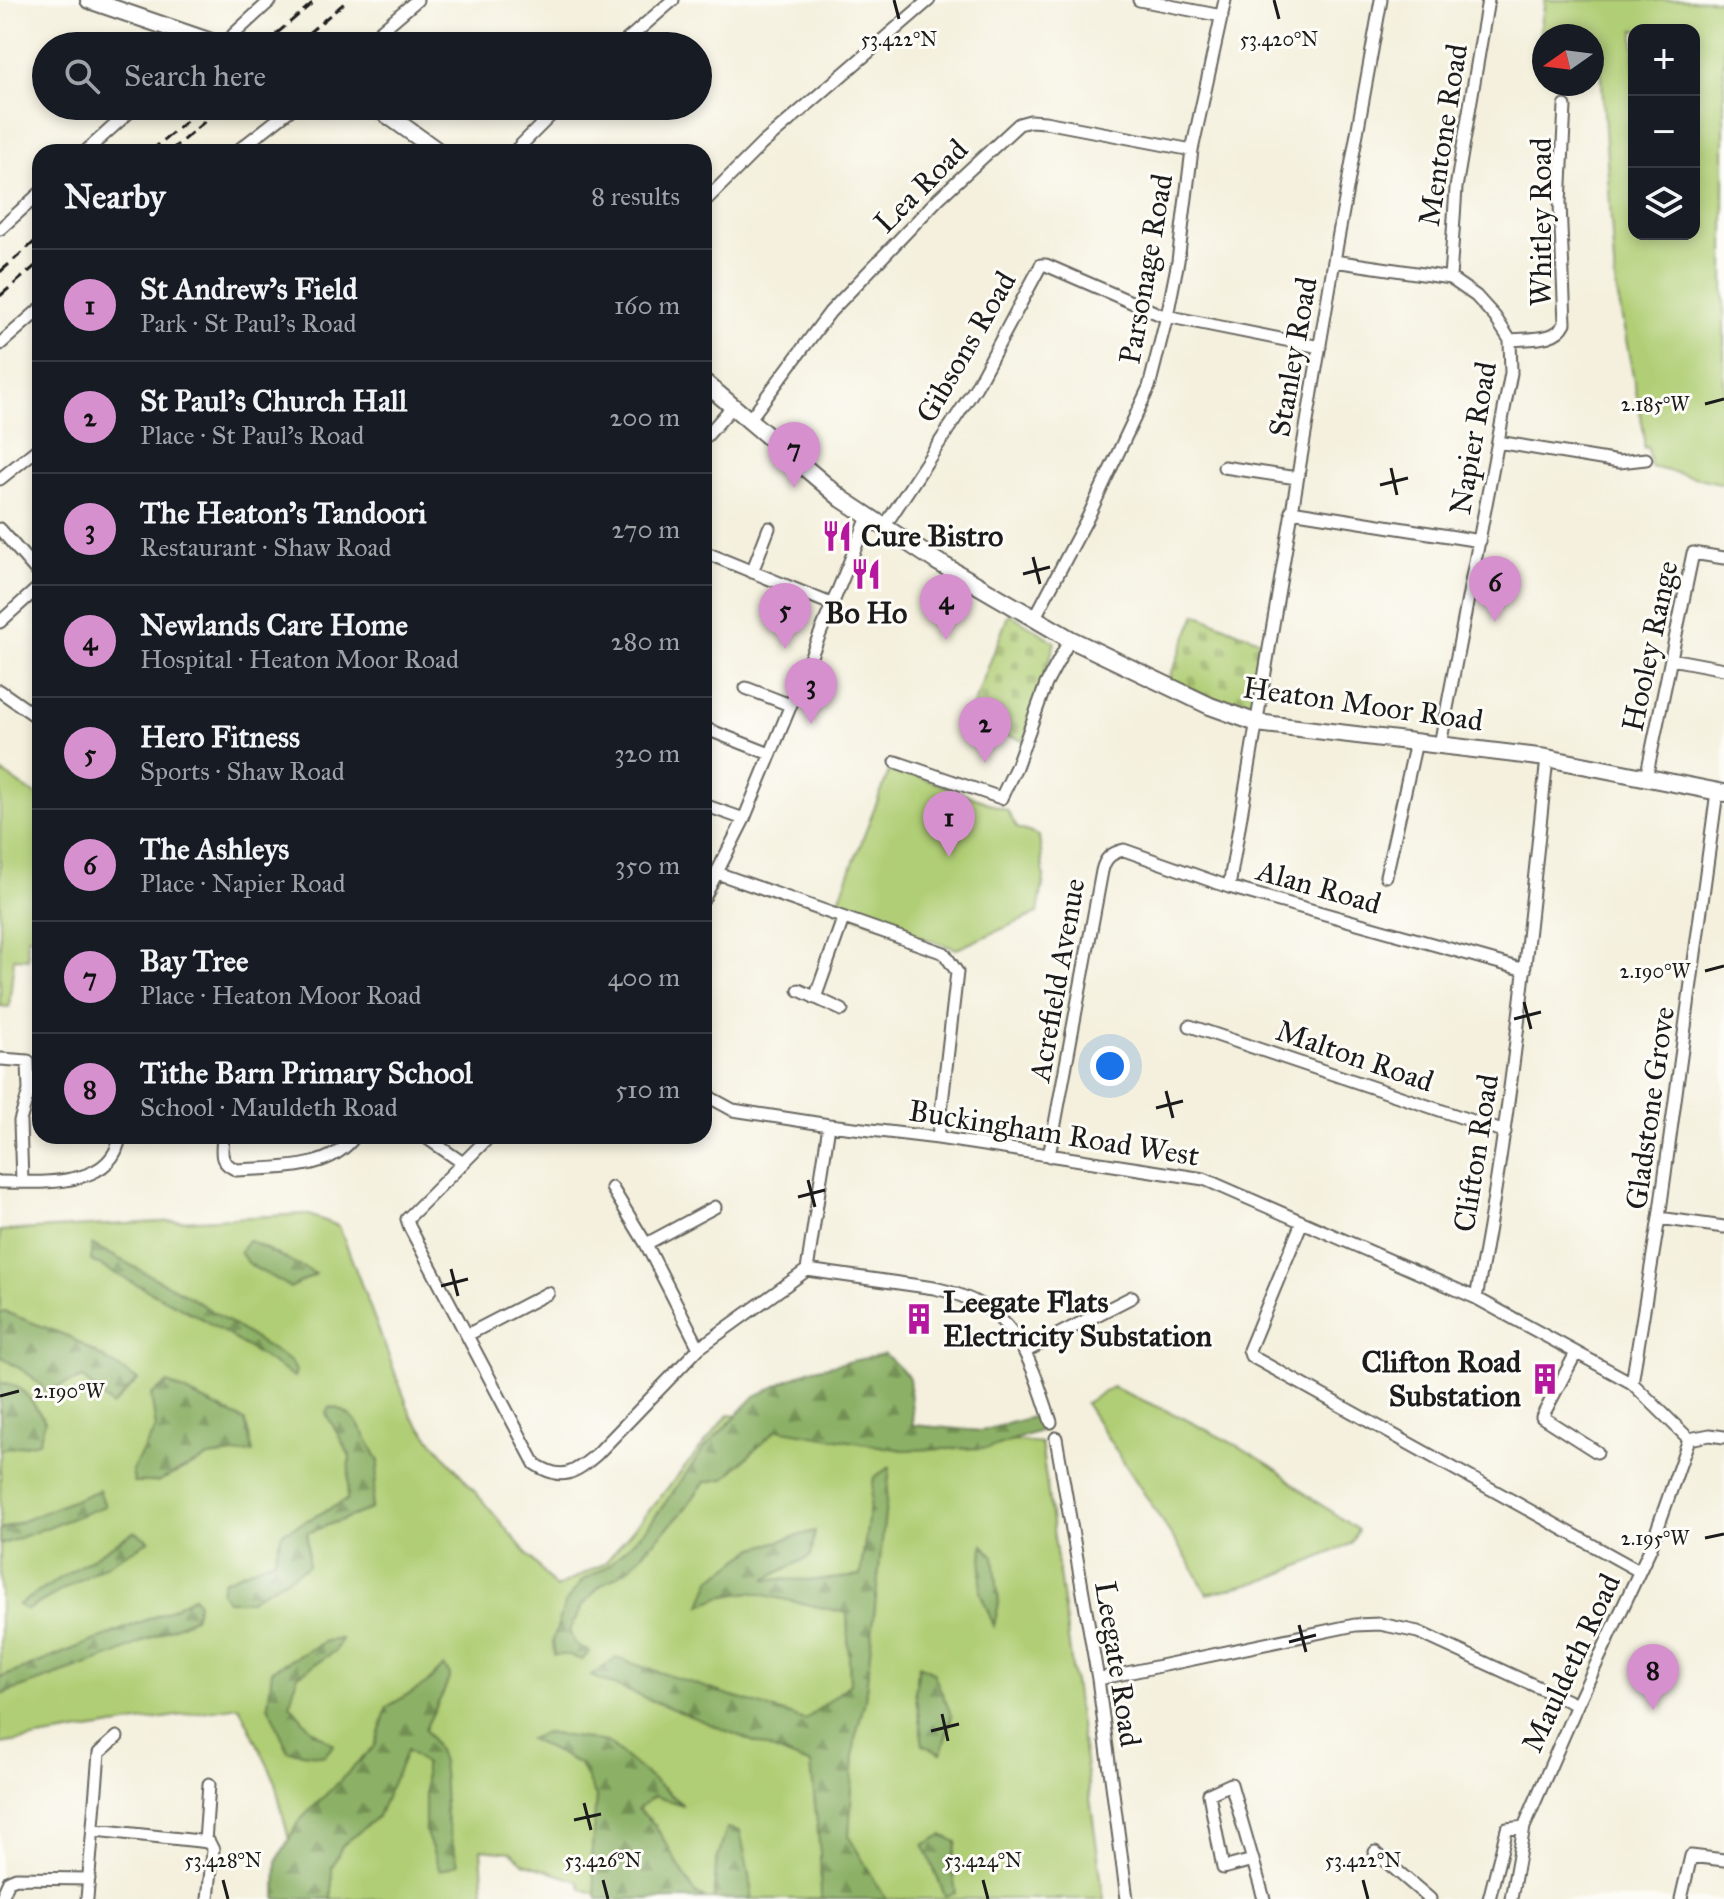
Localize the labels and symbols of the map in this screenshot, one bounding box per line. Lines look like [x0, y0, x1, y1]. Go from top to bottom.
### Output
north arrow [1532, 24, 1604, 96]
text: 53.422°N [861, 27, 937, 51]
text: 53.420°N [1240, 27, 1318, 51]
street label: Mentone Road [1411, 41, 1475, 229]
street label: Lea Road [867, 132, 975, 240]
street label: Whitley Road [1523, 138, 1559, 306]
street label: Parsonage Road [1112, 171, 1180, 367]
street label: Gibsons Road [908, 265, 1024, 429]
street label: Stanley Road [1261, 274, 1325, 440]
street label: Napier Road [1442, 359, 1504, 517]
text: 2.185°W [1621, 392, 1690, 416]
pin: 7 [768, 422, 820, 488]
place label: Cure Bistro [861, 518, 1003, 554]
restaurant icon: Cure Bistro [820, 519, 854, 553]
pin: 6 [1469, 556, 1521, 622]
restaurant icon: Bo Ho [849, 557, 883, 591]
street label: Hooley Range [1614, 557, 1686, 735]
pin: 4 [920, 574, 972, 640]
pin: 5 [759, 583, 811, 649]
place label: Bo Ho [825, 595, 907, 631]
pin: 3 [785, 658, 837, 724]
street label: Heaton Moor Road [1241, 669, 1485, 739]
pin: 2 [959, 697, 1011, 763]
pin: 1 [923, 791, 975, 857]
street label: Alan Road [1251, 852, 1385, 922]
street label: Acrefield Avenue [1021, 876, 1093, 1086]
text: 2.190°W [1620, 959, 1691, 983]
street label: Gladstone Grove [1618, 1004, 1682, 1212]
street label: Malton Road [1272, 1012, 1438, 1100]
your location [1090, 1046, 1130, 1086]
street label: Clifton Road [1446, 1071, 1506, 1235]
street label: Buckingham Road West [906, 1092, 1202, 1174]
place label: Leegate Flats Electricity Substation [943, 1284, 1213, 1354]
building icon: Leegate Flats Electricity Substation [902, 1302, 936, 1336]
place label: Clifton Road Substation [1361, 1344, 1522, 1414]
building icon: Clifton Road Substation [1528, 1362, 1562, 1396]
text: 2.190°W [34, 1379, 105, 1403]
text: 2.195°W [1621, 1526, 1690, 1550]
street label: Mauldeth Road [1514, 1568, 1628, 1758]
street label: Leegate Road [1087, 1579, 1149, 1749]
pin: 8 [1627, 1644, 1679, 1710]
text: 53.428°N [184, 1848, 262, 1872]
text: 53.426°N [564, 1848, 642, 1872]
text: 53.424°N [944, 1848, 1022, 1872]
text: 53.422°N [1325, 1848, 1401, 1872]

